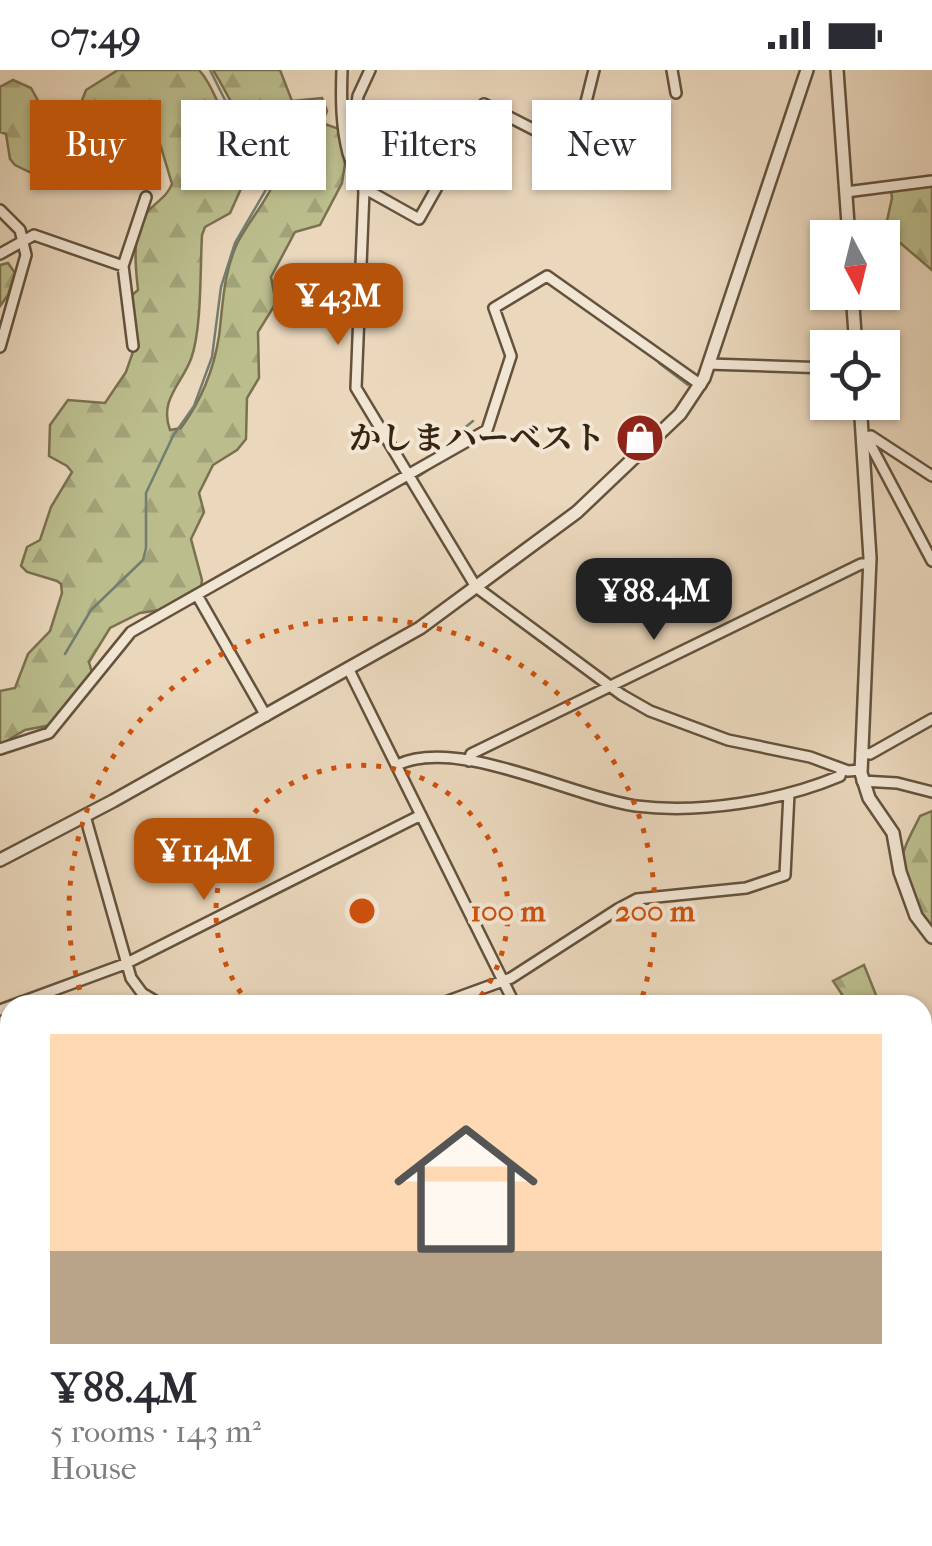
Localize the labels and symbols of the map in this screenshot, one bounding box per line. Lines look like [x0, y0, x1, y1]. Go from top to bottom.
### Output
north arrow [810, 220, 900, 310]
pin: ¥43M [279, 263, 397, 348]
shop icon: かしまハーベスト [614, 412, 666, 464]
place label: かしまハーベスト [349, 420, 605, 457]
pin: ¥88.4M [573, 558, 735, 643]
pin: ¥114M [134, 818, 274, 903]
centre of rings [344, 893, 380, 929]
text: 100 m [470, 894, 547, 929]
text: 200 m [615, 894, 696, 929]

